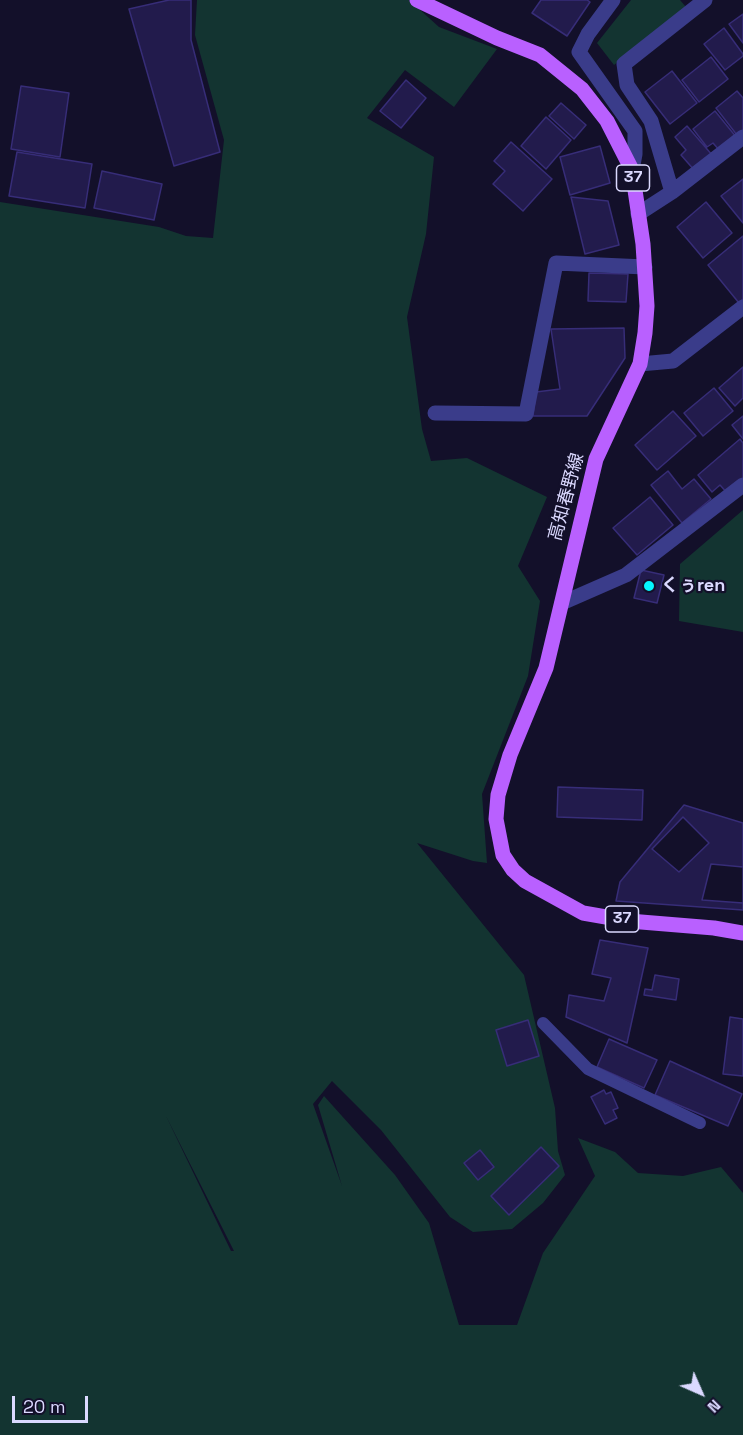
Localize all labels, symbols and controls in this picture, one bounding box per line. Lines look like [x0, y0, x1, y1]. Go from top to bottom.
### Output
road number: 37 [616, 165, 650, 191]
street label: 高知春野線 [545, 451, 589, 543]
place label: くぅren [661, 575, 725, 597]
marker: くぅren [642, 579, 656, 593]
road number: 37 [606, 906, 638, 932]
north arrow [671, 1363, 731, 1423]
scale bar [15, 1384, 92, 1422]
text: 20 m [23, 1395, 66, 1418]
text: N [703, 1395, 725, 1417]

